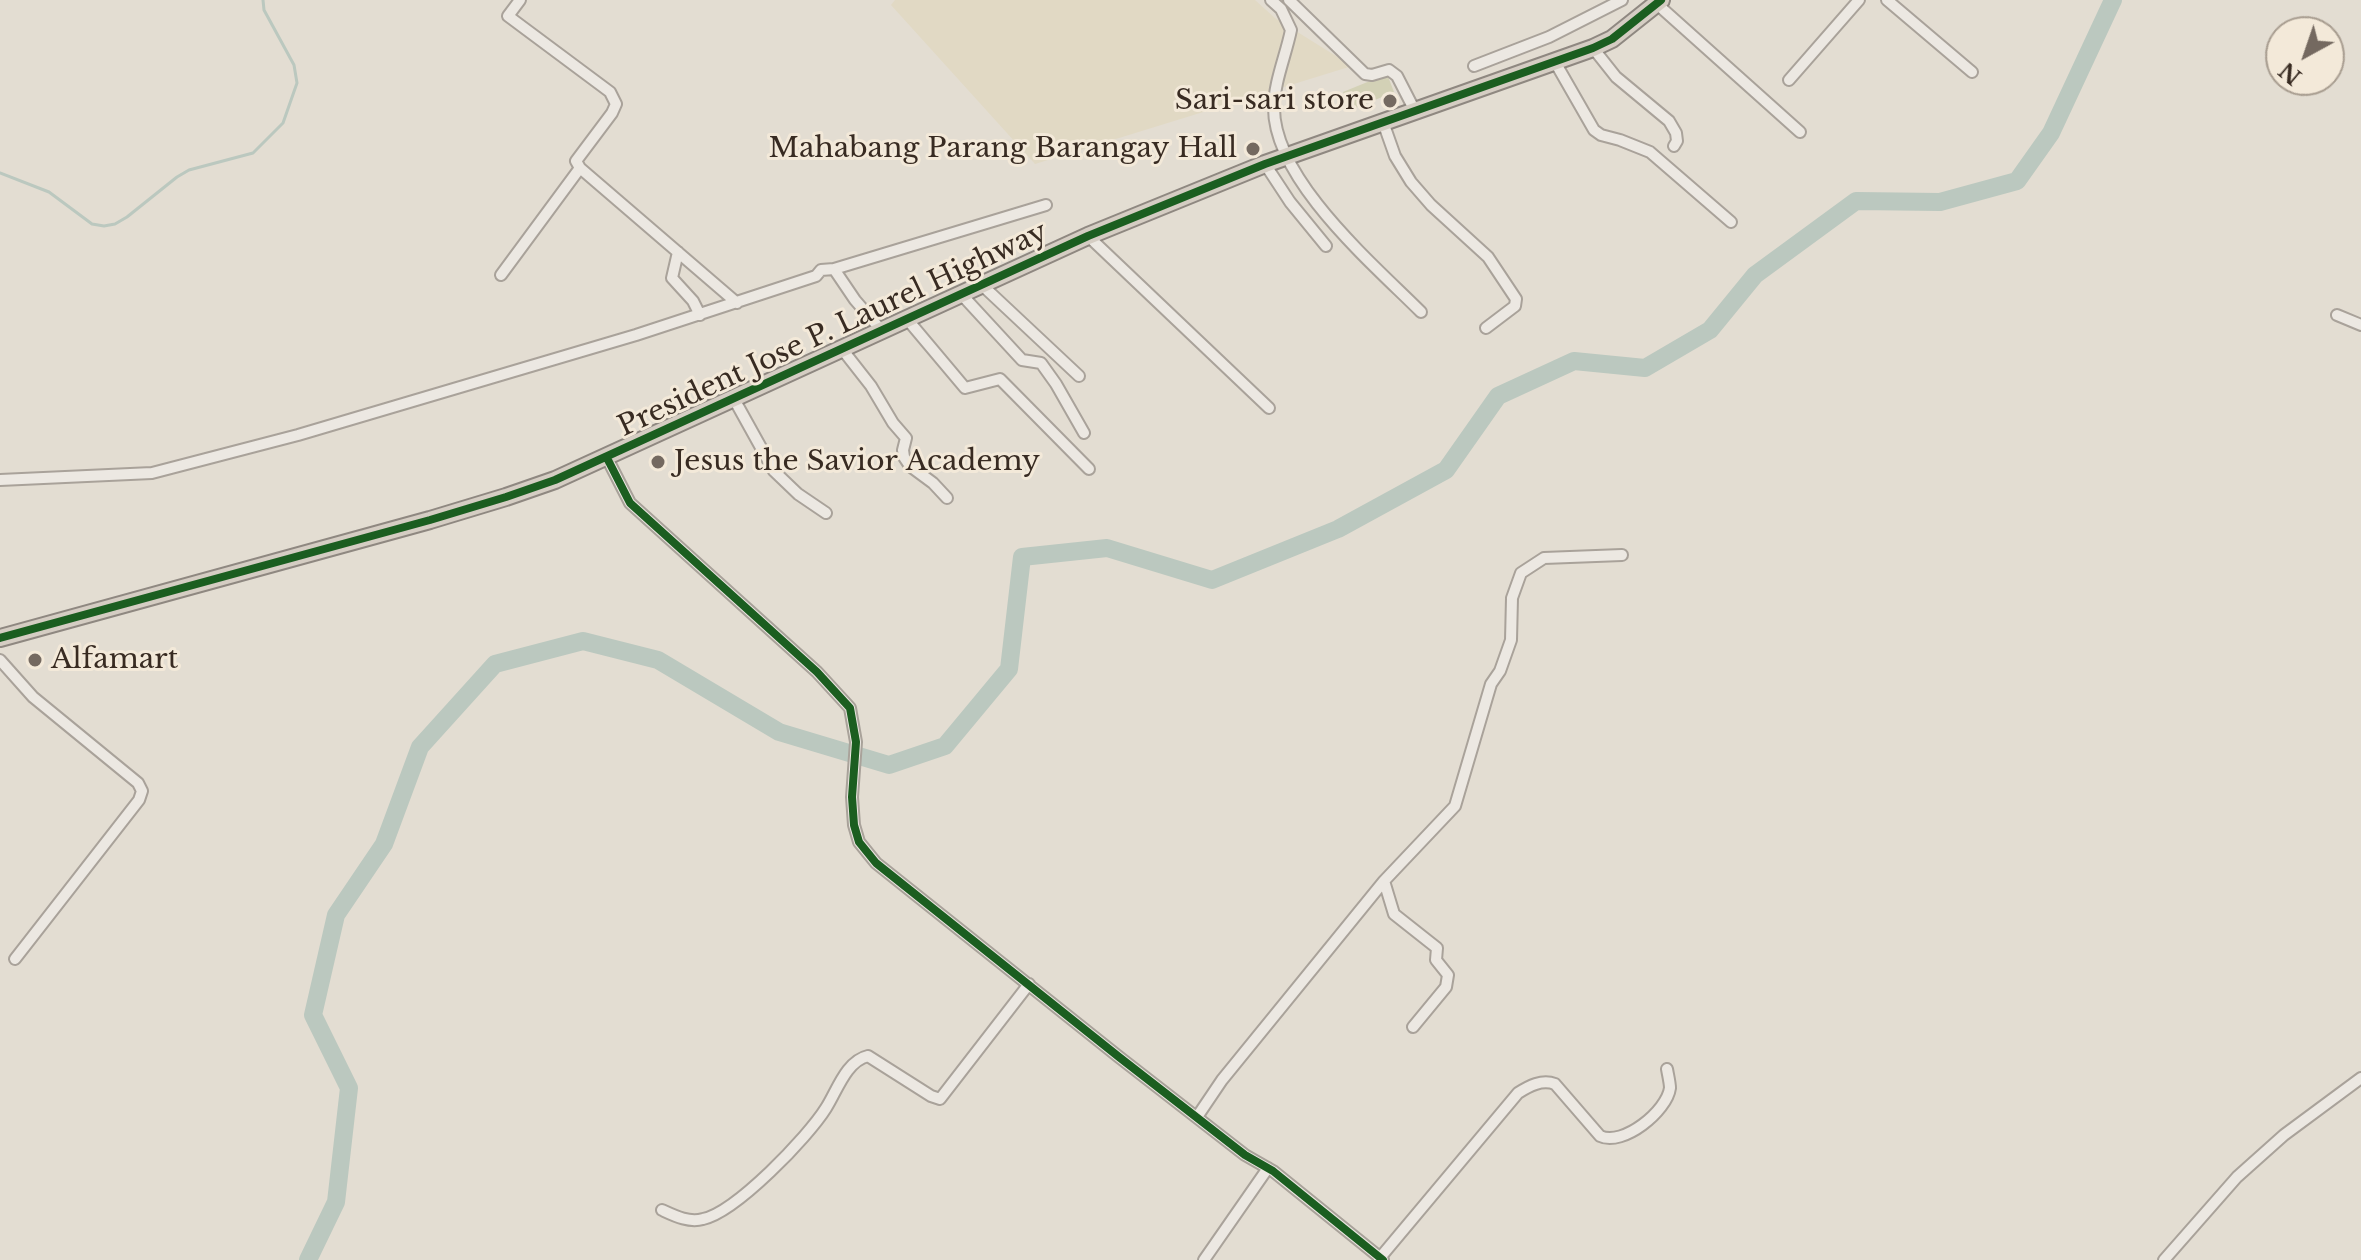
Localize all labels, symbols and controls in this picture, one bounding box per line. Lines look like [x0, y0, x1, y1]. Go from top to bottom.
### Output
north arrow [2265, 16, 2345, 96]
text: N [2274, 56, 2307, 90]
place label: Sari-sari store [1175, 84, 1374, 118]
marker: Sari-sari store [1381, 92, 1399, 110]
place label: Mahabang Parang Barangay Hall [769, 132, 1237, 166]
marker: Mahabang Parang Barangay Hall [1244, 140, 1262, 158]
street label: President Jose P. Laurel Highway [613, 216, 1053, 444]
place label: Jesus the Savior Academy [674, 445, 1040, 479]
marker: Jesus the Savior Academy [649, 453, 667, 471]
place label: Alfamart [51, 643, 178, 677]
marker: Alfamart [26, 651, 44, 669]

